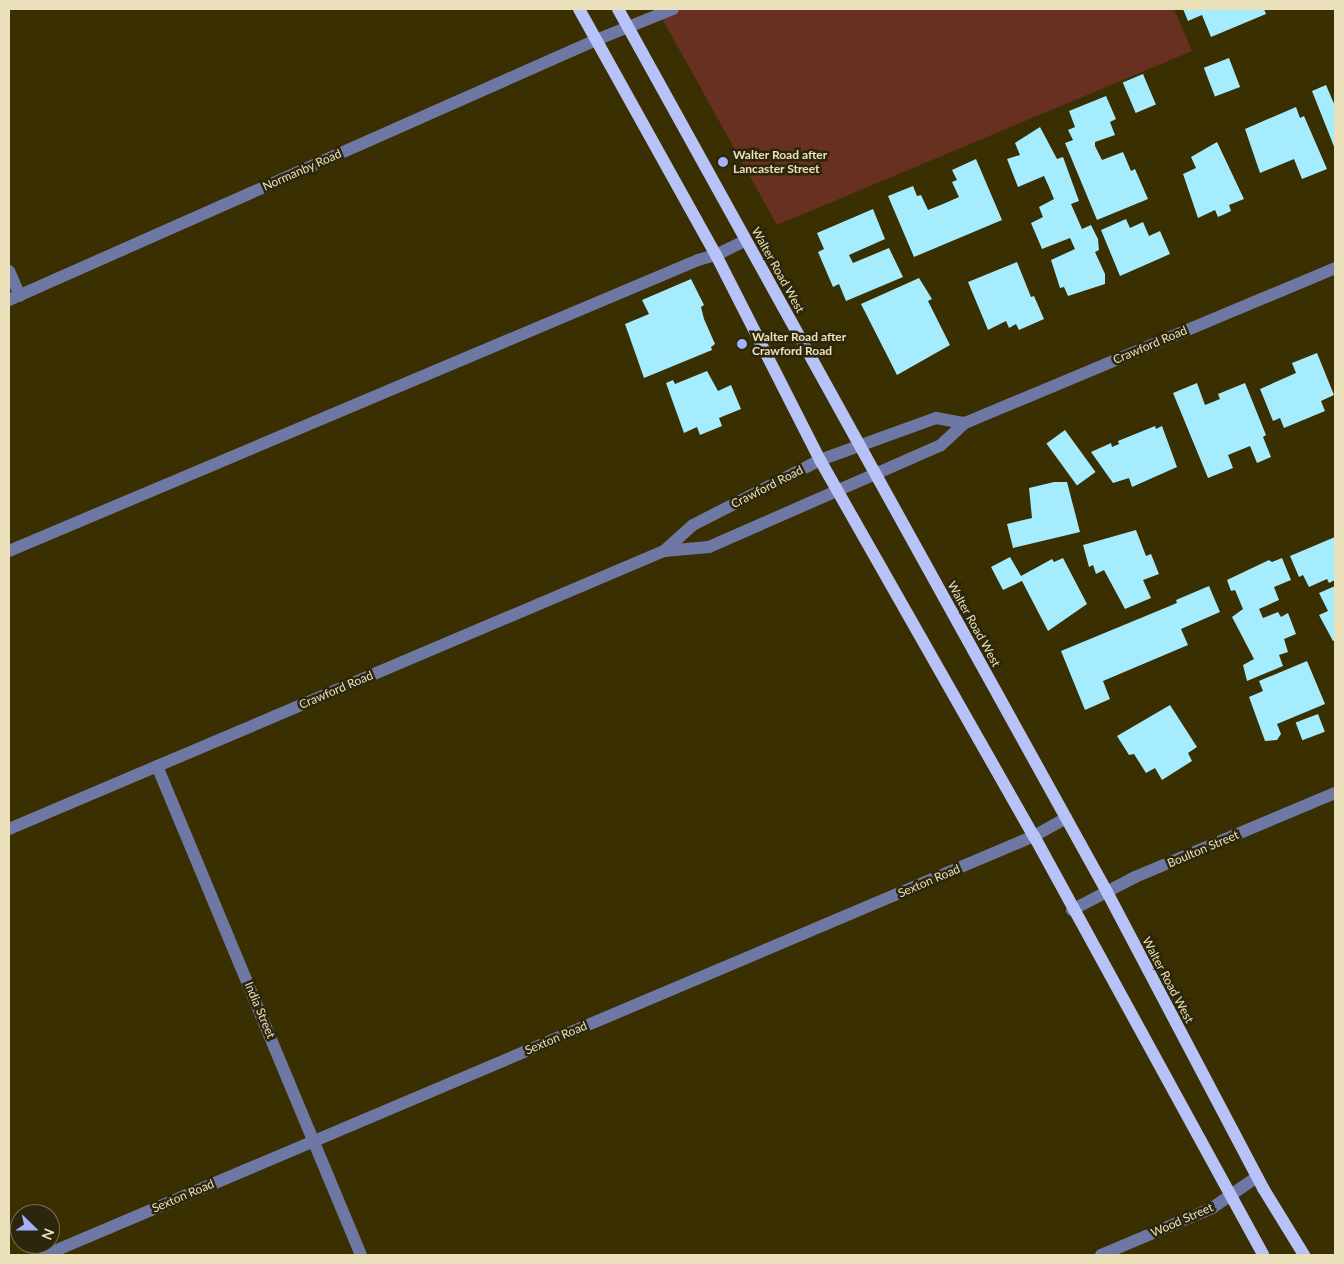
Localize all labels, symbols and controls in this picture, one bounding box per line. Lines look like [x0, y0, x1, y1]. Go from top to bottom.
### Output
street label: Normanby Road [260, 146, 344, 194]
place label: Walter Road after Lancaster Street [733, 148, 827, 176]
marker: Walter Road after Lancaster Street [717, 156, 729, 168]
street label: Walter Road West [748, 225, 808, 315]
street label: Crawford Road [1111, 323, 1189, 367]
place label: Walter Road after Crawford Road [752, 330, 846, 358]
marker: Walter Road after Crawford Road [736, 338, 748, 350]
street label: Crawford Road [729, 463, 805, 511]
street label: Walter Road West [944, 579, 1004, 669]
street label: Crawford Road [297, 668, 375, 712]
street label: Boulton Street [1165, 827, 1241, 871]
street label: Sexton Road [896, 861, 962, 901]
street label: Walter Road West [1139, 934, 1197, 1026]
street label: India Street [242, 979, 278, 1041]
street label: Sexton Road [523, 1018, 589, 1058]
street label: Sexton Road [150, 1176, 216, 1216]
street label: Wood Street [1149, 1200, 1215, 1240]
north arrow [10, 1204, 60, 1254]
text: N [39, 1226, 58, 1243]

